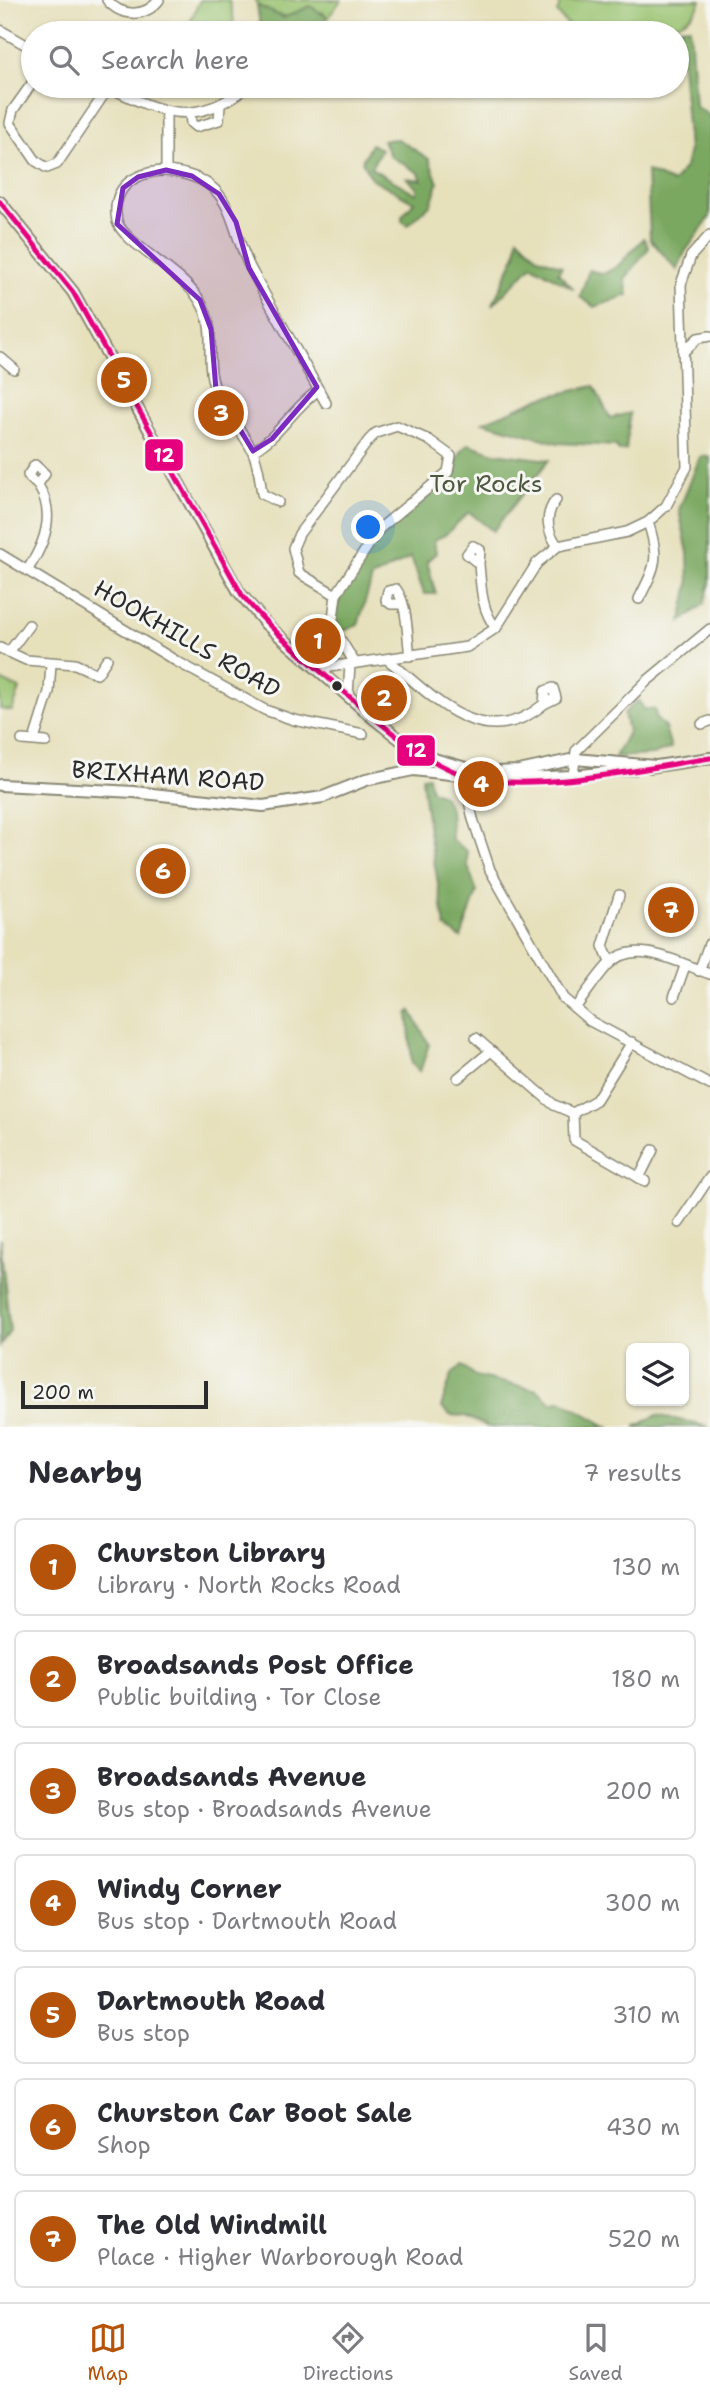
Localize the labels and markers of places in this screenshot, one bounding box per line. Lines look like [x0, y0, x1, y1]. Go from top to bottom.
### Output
pin: 5 [101, 354, 147, 406]
pin: 3 [198, 387, 244, 439]
pin: 1 [295, 615, 341, 667]
pin: 2 [361, 672, 407, 724]
unlabelled marker [330, 679, 344, 693]
pin: 4 [458, 758, 504, 810]
pin: 6 [140, 845, 186, 897]
pin: 7 [648, 884, 694, 936]

